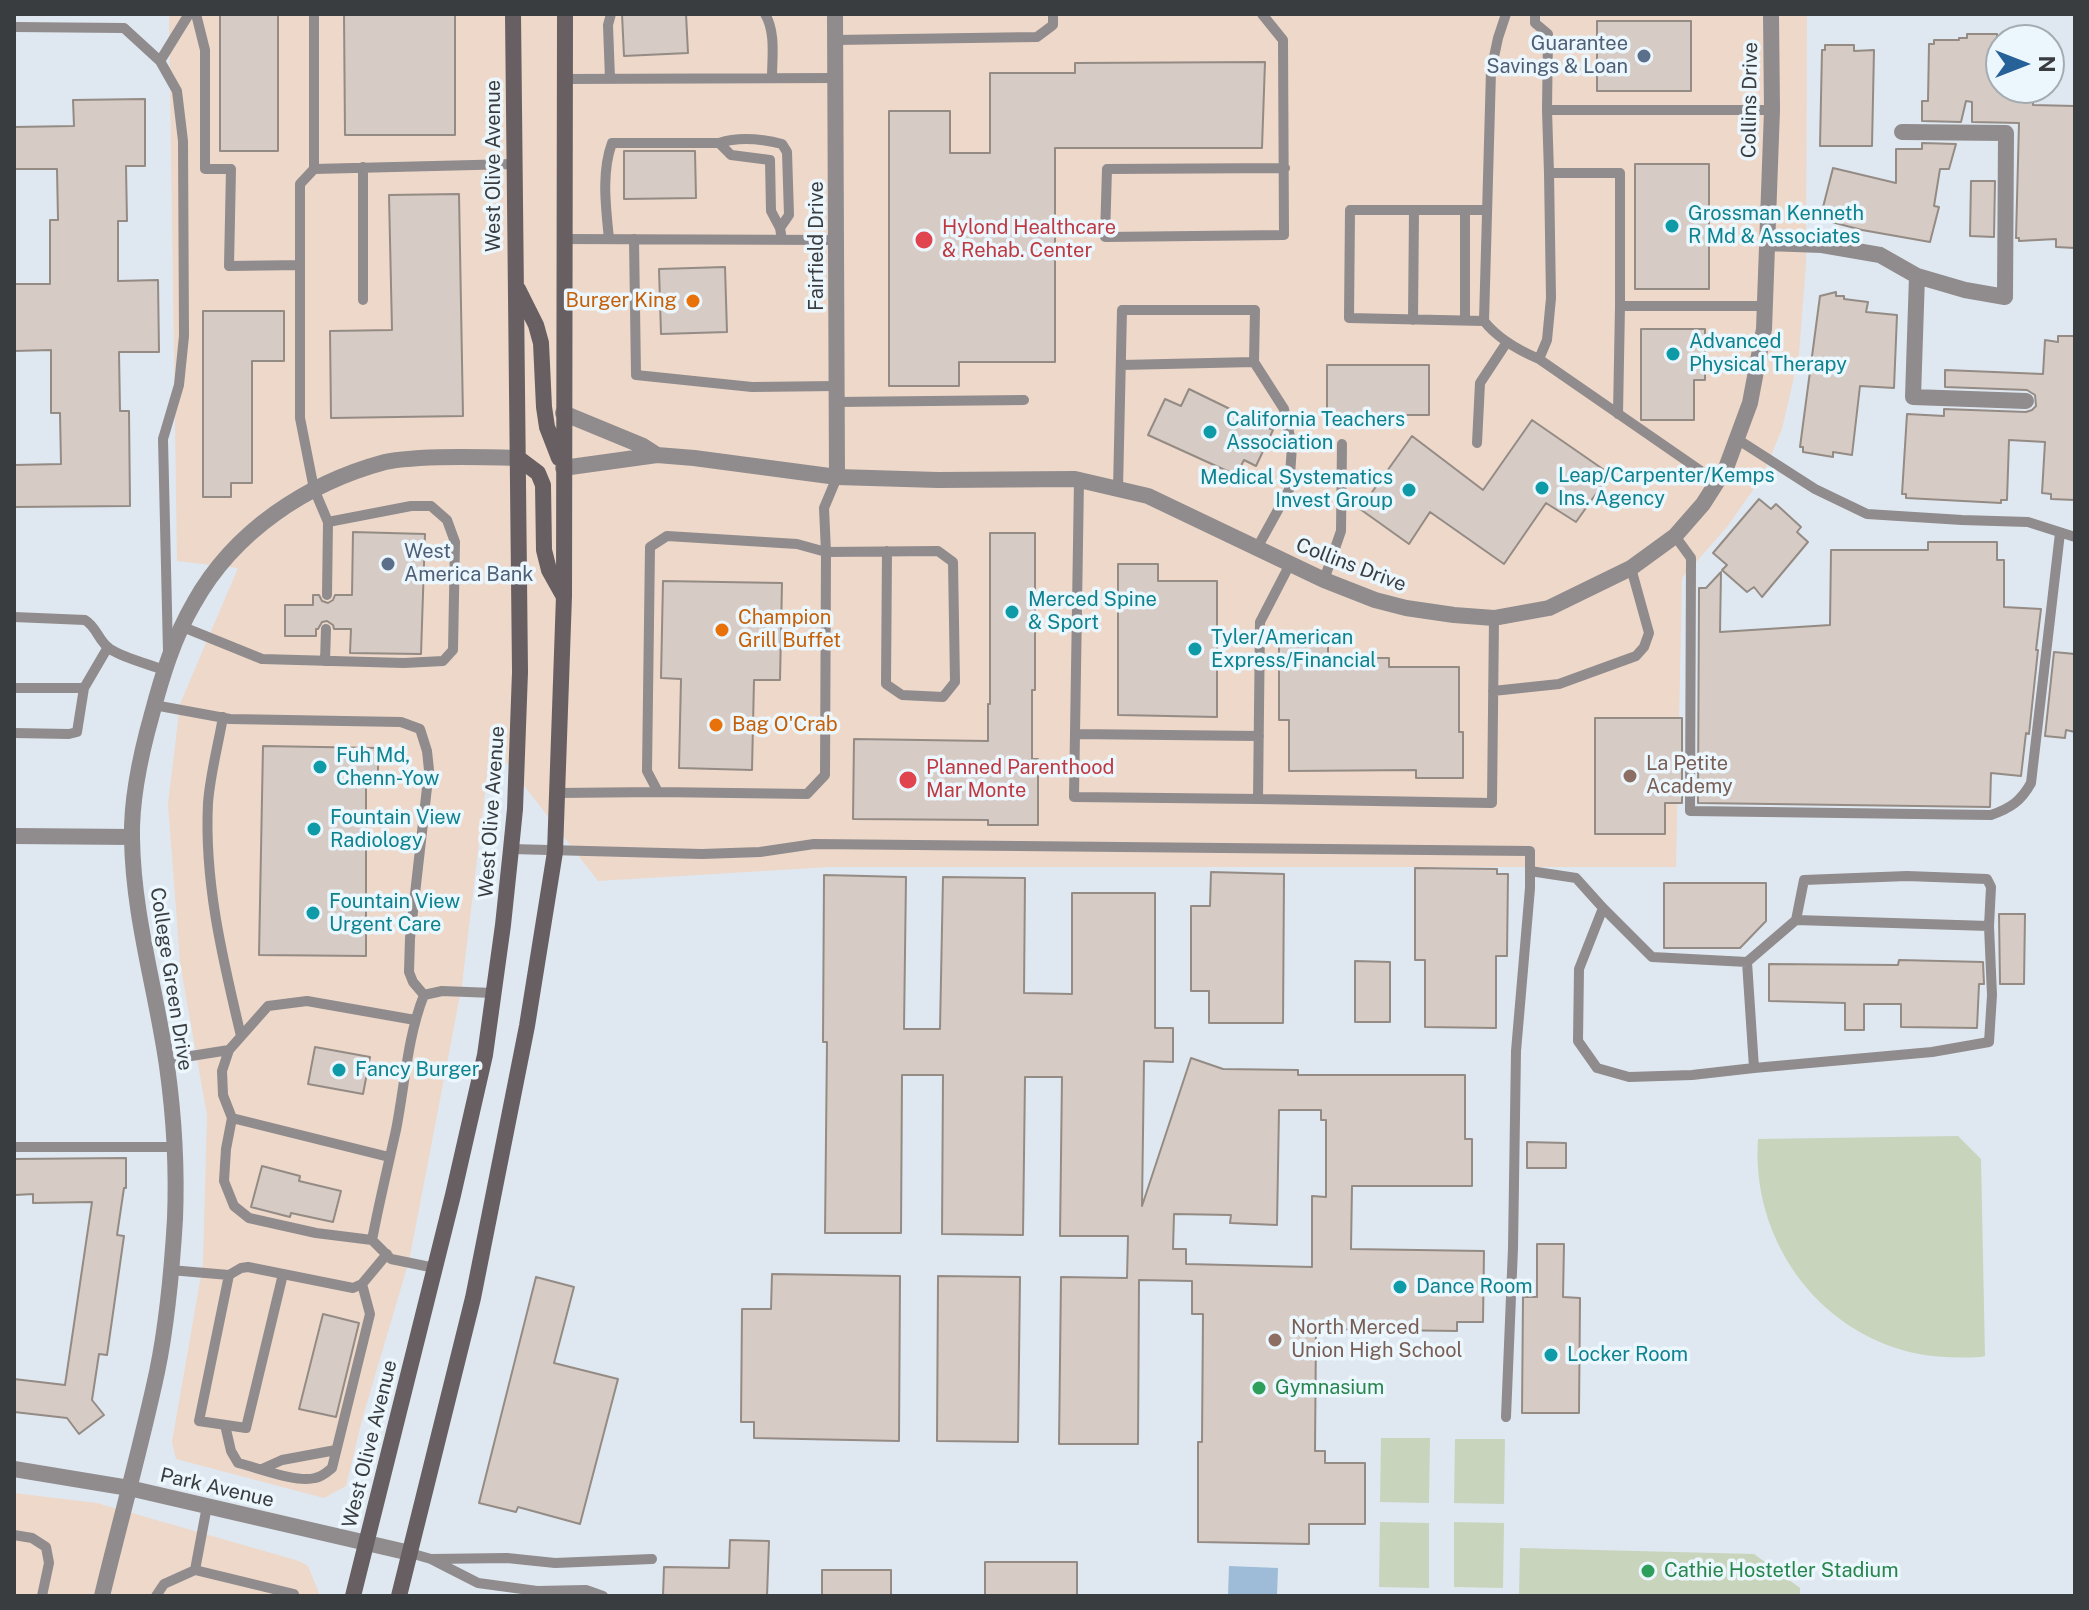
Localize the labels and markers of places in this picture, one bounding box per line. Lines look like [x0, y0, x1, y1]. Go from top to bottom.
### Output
place label: Guarantee Savings & Loan [1486, 32, 1628, 79]
marker: Guarantee Savings & Loan [1635, 47, 1653, 65]
place label: Grossman Kenneth R Md & Associates [1688, 202, 1864, 249]
place label: Hylond Healthcare & Rehab. Center [942, 216, 1116, 263]
marker: Grossman Kenneth R Md & Associates [1663, 217, 1681, 235]
marker: Hylond Healthcare & Rehab. Center [913, 229, 935, 251]
place label: Burger King [566, 289, 677, 313]
marker: Burger King [684, 292, 702, 310]
place label: Advanced Physical Therapy [1689, 330, 1847, 377]
marker: Advanced Physical Therapy [1664, 345, 1682, 363]
place label: California Teachers Association [1226, 408, 1405, 455]
marker: California Teachers Association [1201, 423, 1219, 441]
place label: Leap/Carpenter/Kemps Ins. Agency [1558, 464, 1775, 511]
place label: Medical Systematics Invest Group [1200, 466, 1393, 513]
marker: Leap/Carpenter/Kemps Ins. Agency [1533, 479, 1551, 497]
marker: Medical Systematics Invest Group [1400, 481, 1418, 499]
place label: West America Bank [404, 540, 533, 587]
marker: West America Bank [379, 555, 397, 573]
place label: Merced Spine & Sport [1028, 588, 1157, 635]
marker: Merced Spine & Sport [1003, 603, 1021, 621]
place label: Champion Grill Buffet [738, 606, 841, 653]
marker: Champion Grill Buffet [713, 621, 731, 639]
place label: Tyler/American Express/Financial [1211, 626, 1376, 673]
marker: Tyler/American Express/Financial [1186, 640, 1204, 658]
place label: Bag O'Crab [732, 713, 838, 737]
marker: Bag O'Crab [707, 716, 725, 734]
place label: Fuh Md, Chenn-Yow [336, 744, 439, 791]
place label: La Petite Academy [1646, 752, 1733, 799]
place label: Planned Parenthood Mar Monte [926, 756, 1115, 803]
marker: Fuh Md, Chenn-Yow [311, 758, 329, 776]
marker: La Petite Academy [1621, 767, 1639, 785]
marker: Planned Parenthood Mar Monte [897, 769, 919, 791]
place label: Fountain View Radiology [330, 806, 461, 853]
marker: Fountain View Radiology [305, 820, 323, 838]
place label: Fountain View Urgent Care [329, 890, 460, 937]
marker: Fountain View Urgent Care [304, 904, 322, 922]
place label: Fancy Burger [355, 1058, 479, 1082]
marker: Fancy Burger [330, 1061, 348, 1079]
place label: Dance Room [1416, 1275, 1533, 1299]
marker: Dance Room [1391, 1278, 1409, 1296]
place label: North Merced Union High School [1291, 1316, 1463, 1363]
marker: North Merced Union High School [1266, 1331, 1284, 1349]
place label: Locker Room [1567, 1343, 1688, 1367]
marker: Locker Room [1542, 1346, 1560, 1364]
place label: Gymnasium [1275, 1376, 1384, 1400]
marker: Gymnasium [1250, 1379, 1268, 1397]
place label: Cathie Hostetler Stadium [1664, 1559, 1899, 1583]
marker: Cathie Hostetler Stadium [1639, 1562, 1657, 1580]

